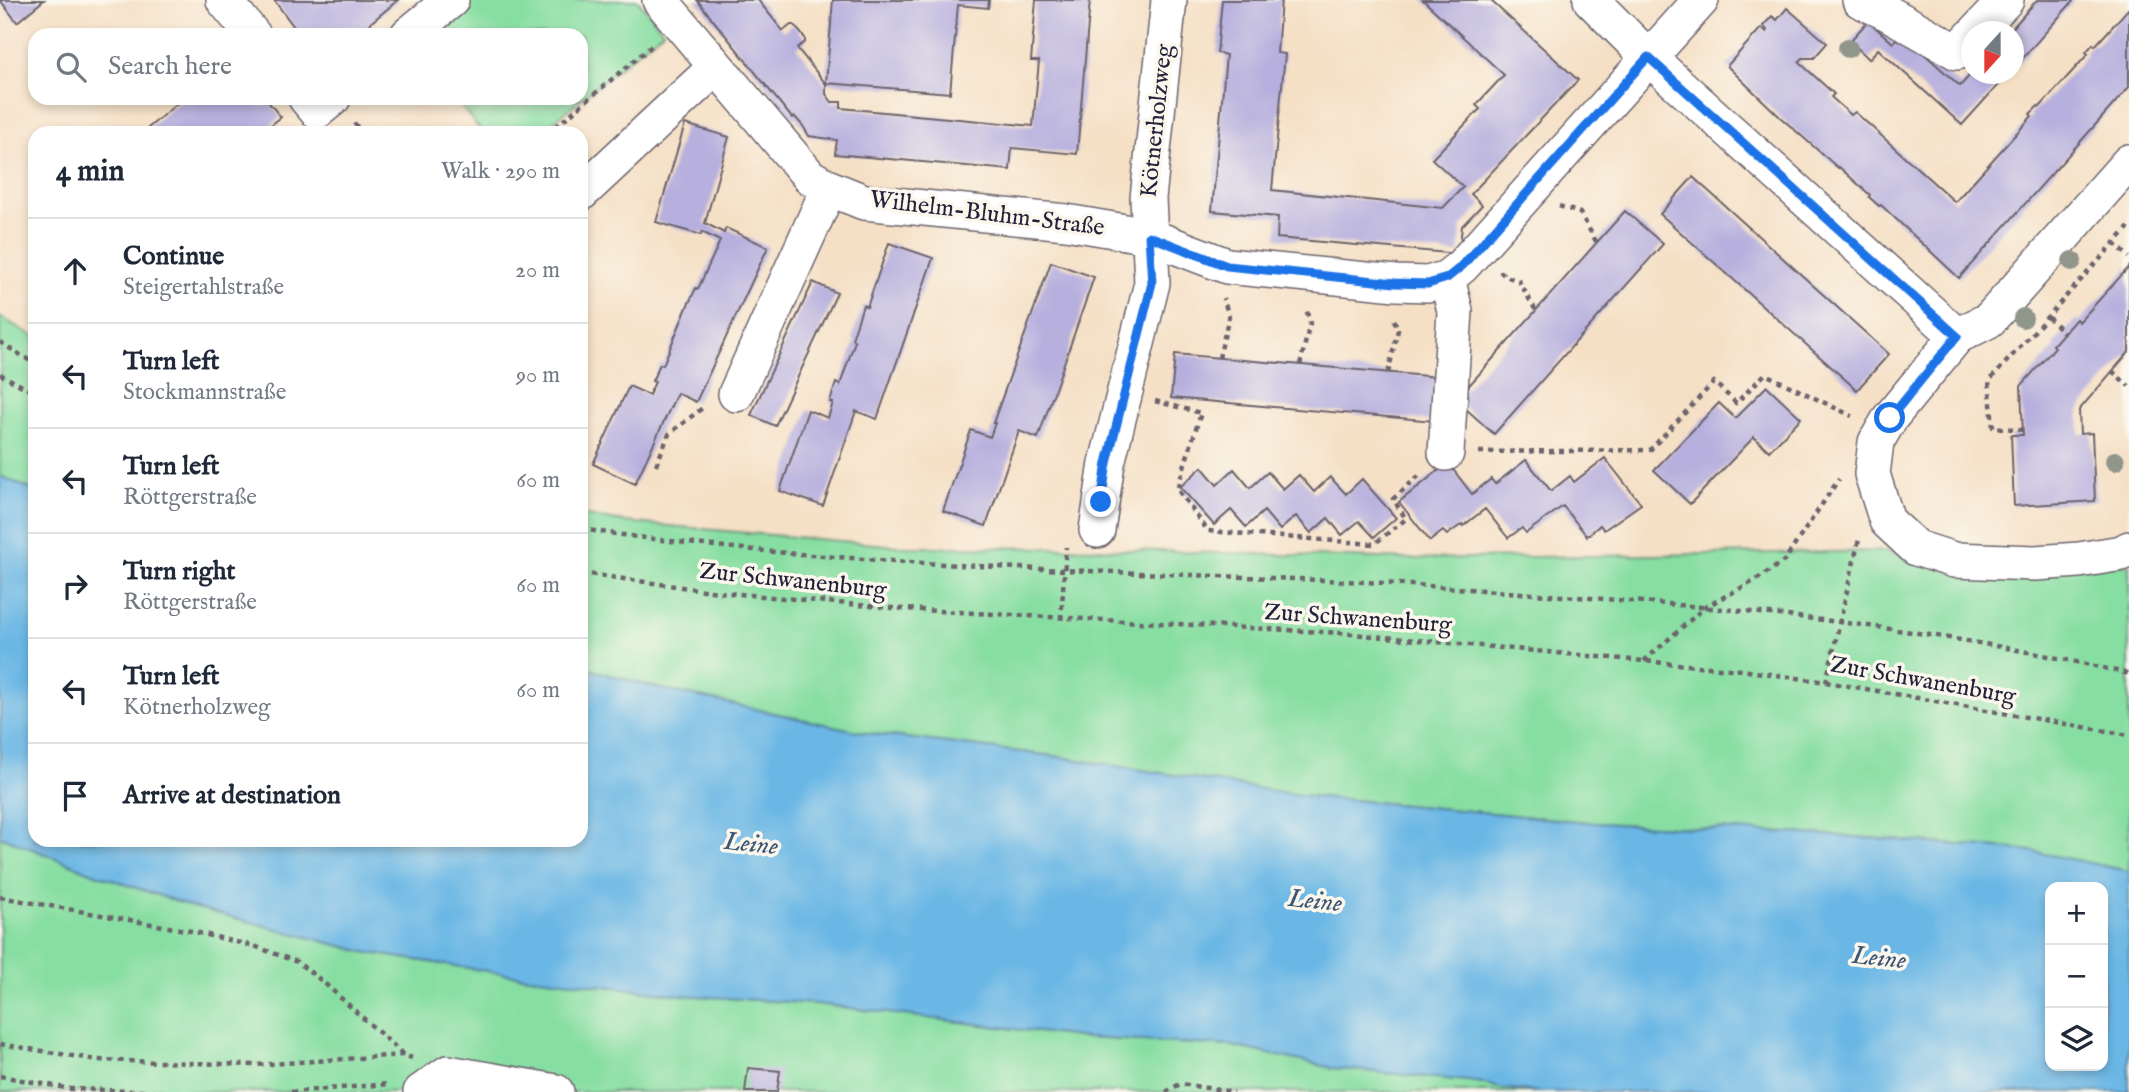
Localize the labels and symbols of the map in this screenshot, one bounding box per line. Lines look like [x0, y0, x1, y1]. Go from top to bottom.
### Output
north arrow [1961, 21, 2024, 84]
street label: Kötnerholzweg [1134, 42, 1181, 199]
street label: Wilhelm-Bluhm-Straße [868, 184, 1106, 244]
route start [1874, 402, 1905, 433]
route end [1085, 486, 1116, 517]
street label: Zur Schwanenburg [698, 556, 889, 606]
street label: Zur Schwanenburg [1263, 597, 1454, 641]
street label: Zur Schwanenburg [1828, 649, 2019, 713]
water label: Leine [721, 825, 780, 863]
water label: Leine [1285, 882, 1344, 920]
water label: Leine [1849, 939, 1908, 977]

